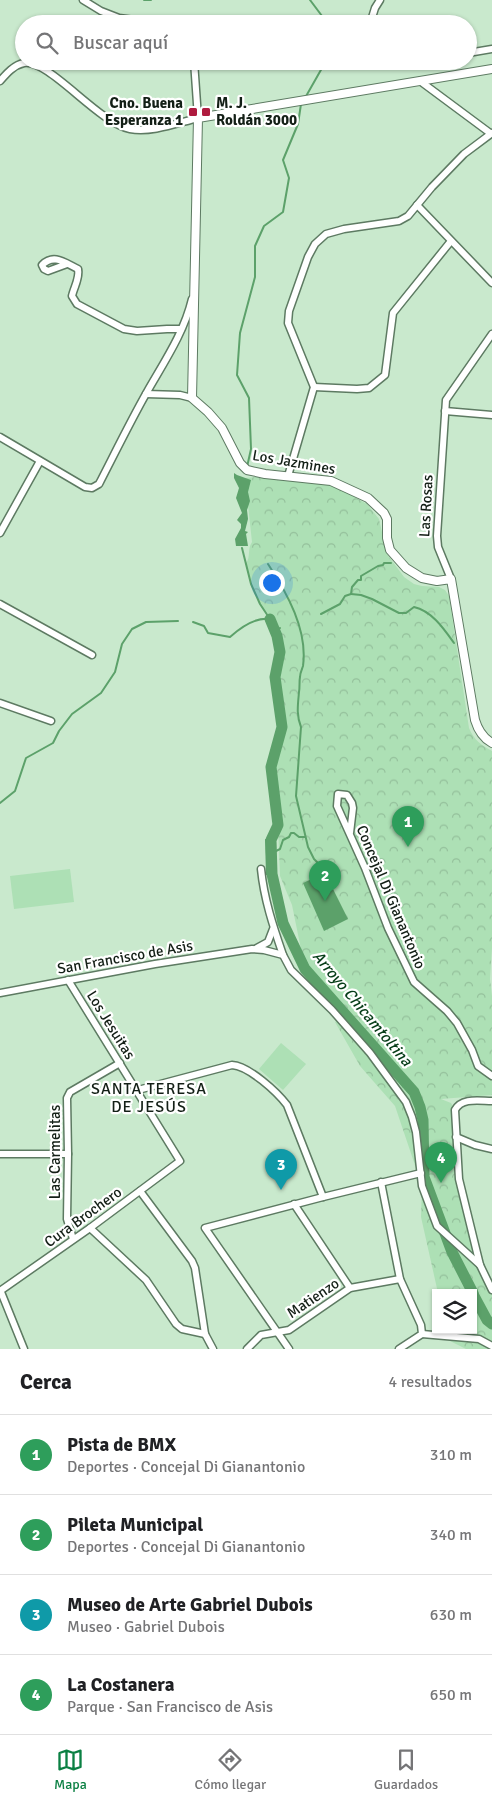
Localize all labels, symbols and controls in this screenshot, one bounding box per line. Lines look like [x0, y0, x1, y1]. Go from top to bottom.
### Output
search box [15, 15, 477, 70]
icon: search [33, 29, 61, 57]
text: Buscar aquí [73, 31, 168, 55]
place label: Cno. Buena Esperanza 1 [105, 94, 183, 129]
place label: M. J. Roldán 3000 [216, 94, 297, 129]
marker: Cno. Buena Esperanza 1 [187, 106, 199, 118]
marker: M. J. Roldán 3000 [200, 106, 212, 118]
street label: Los Jazmines [251, 446, 337, 478]
street label: Las Rosas [415, 474, 437, 538]
your location [259, 570, 285, 596]
pin: 1 [392, 806, 424, 847]
street label: Concejal Di Gianantonio [353, 822, 429, 972]
pin: 2 [309, 860, 341, 901]
street label: San Francisco de Asis [56, 936, 195, 978]
water label: Arroyo Chicamtoltina [308, 947, 417, 1071]
street label: Los Jesuitas [83, 987, 139, 1063]
district label: SANTA TERESA DE JESÚS [91, 1079, 207, 1117]
street label: Las Carmelitas [46, 1104, 64, 1199]
pin: 4 [425, 1142, 457, 1183]
pin: 3 [265, 1149, 297, 1190]
street label: Cura Brochero [41, 1183, 125, 1251]
street label: Matienzo [284, 1274, 343, 1322]
map controls [432, 1289, 477, 1334]
button: layers [432, 1289, 477, 1334]
text: Cerca [20, 1369, 72, 1395]
text: 4 resultados [389, 1372, 472, 1392]
text: Pista de BMX [67, 1433, 176, 1457]
text: 1 [32, 1445, 40, 1465]
text: 310 m [430, 1445, 472, 1465]
text: Deportes · Concejal Di Gianantonio [67, 1457, 305, 1477]
text: Pileta Municipal [67, 1513, 203, 1537]
text: 2 [32, 1525, 40, 1545]
text: 340 m [430, 1525, 472, 1545]
text: Deportes · Concejal Di Gianantonio [67, 1537, 305, 1557]
text: Museo de Arte Gabriel Dubois [67, 1593, 313, 1617]
text: 3 [32, 1605, 40, 1625]
text: 630 m [430, 1605, 472, 1625]
text: Museo · Gabriel Dubois [67, 1617, 225, 1637]
text: La Costanera [67, 1673, 174, 1697]
text: 4 [32, 1685, 40, 1705]
text: 650 m [430, 1685, 472, 1705]
text: Parque · San Francisco de Asis [67, 1697, 273, 1717]
tab: Mapa [54, 1746, 87, 1793]
tab: Cómo llegar [195, 1746, 266, 1793]
tab: Guardados [374, 1746, 438, 1793]

